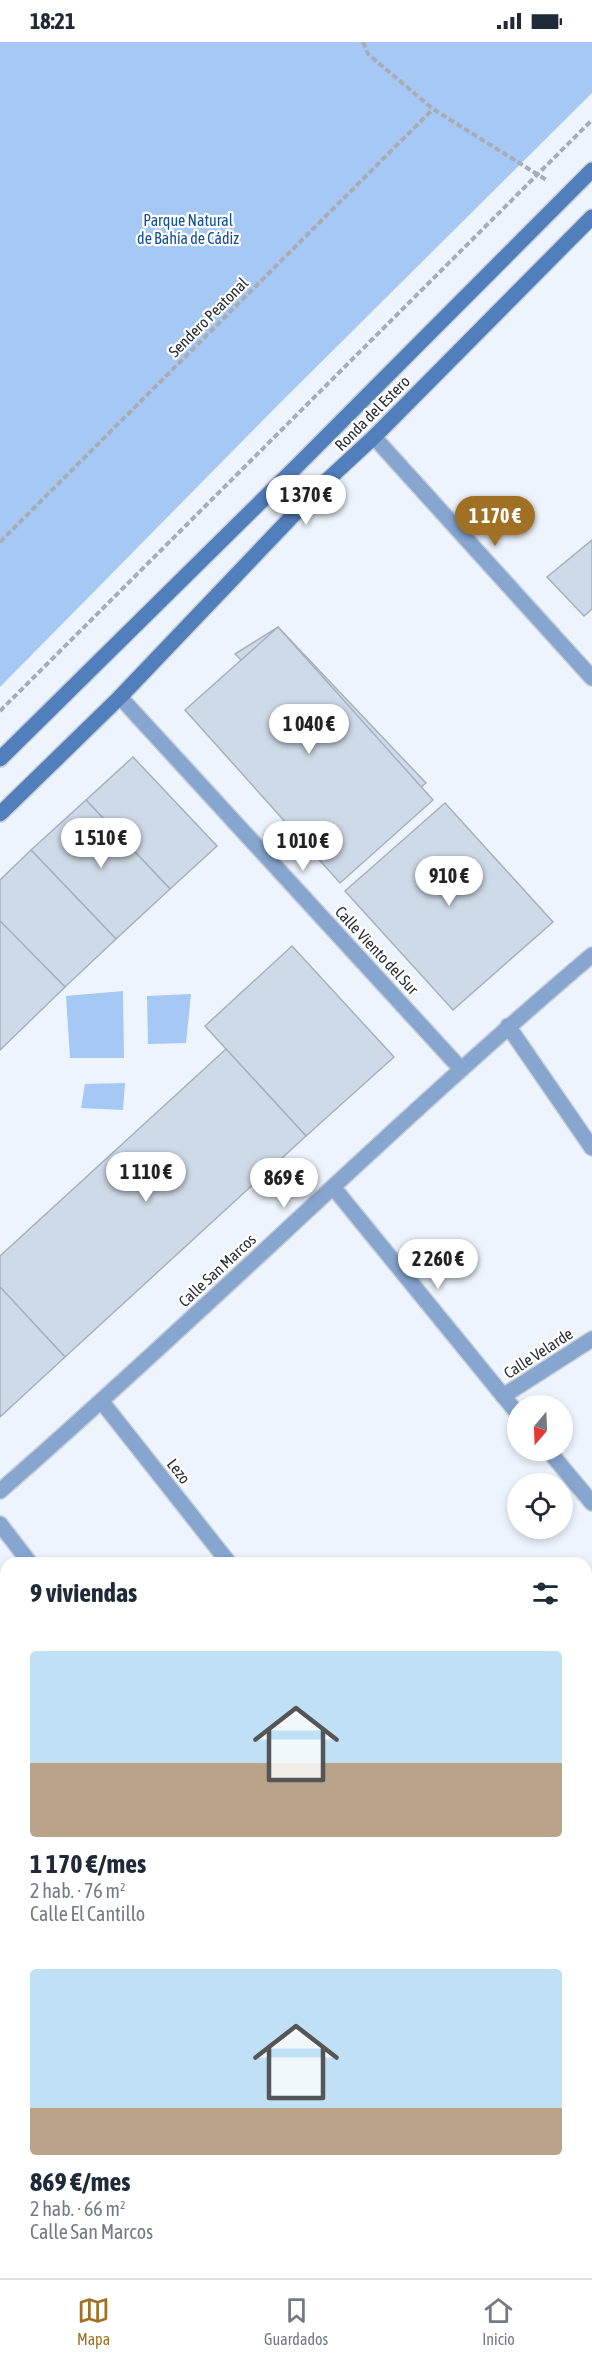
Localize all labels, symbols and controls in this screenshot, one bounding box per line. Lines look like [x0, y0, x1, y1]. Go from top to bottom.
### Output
text: 18:21 [30, 8, 75, 34]
park label: Parque Natural de Bahía de Cádiz [137, 211, 239, 247]
street label: Sendero Peatonal [165, 273, 252, 360]
street label: Ronda del Estero [331, 372, 413, 454]
pin: 1 370 € [251, 475, 361, 526]
text: 1 370 € [280, 483, 332, 506]
pin: 1 170 € [440, 496, 550, 547]
text: 1 170 € [469, 504, 521, 527]
pin: 1 040 € [254, 704, 364, 755]
text: 1 040 € [283, 712, 335, 735]
pin: 1 510 € [46, 818, 156, 869]
pin: 1 010 € [248, 821, 358, 872]
text: 1 510 € [75, 826, 127, 849]
text: 1 010 € [277, 829, 329, 852]
pin: 910 € [407, 856, 491, 907]
text: 910 € [429, 864, 469, 887]
street label: Calle Viento del Sur [332, 902, 422, 998]
pin: 1 110 € [91, 1152, 201, 1203]
pin: 869 € [242, 1158, 326, 1209]
text: 1 110 € [120, 1160, 172, 1183]
text: 869 € [264, 1166, 304, 1189]
street label: Calle San Marcos [175, 1230, 259, 1310]
pin: 2 260 € [383, 1239, 493, 1290]
text: 2 260 € [412, 1247, 464, 1270]
street label: Calle Velarde [500, 1324, 576, 1382]
north arrow [507, 1395, 573, 1461]
map controls [507, 1395, 573, 1539]
street label: Lezo [164, 1455, 194, 1487]
button: locate [507, 1473, 573, 1539]
icon: filters [529, 1577, 562, 1610]
text: 9 viviendas [30, 1578, 137, 1608]
icon: home [242, 1690, 350, 1798]
text: 1 170 €/mes [30, 1849, 146, 1879]
text: 2 hab. · 76 m² [30, 1879, 125, 1902]
text: Calle El Cantillo [30, 1902, 145, 1925]
icon: home [242, 2008, 350, 2116]
text: 869 €/mes [30, 2167, 130, 2197]
text: 2 hab. · 66 m² [30, 2197, 125, 2220]
text: Calle San Marcos [30, 2220, 153, 2243]
tab: Mapa [77, 2294, 110, 2348]
tab: Guardados [264, 2294, 328, 2348]
tab: Inicio [482, 2294, 515, 2348]

